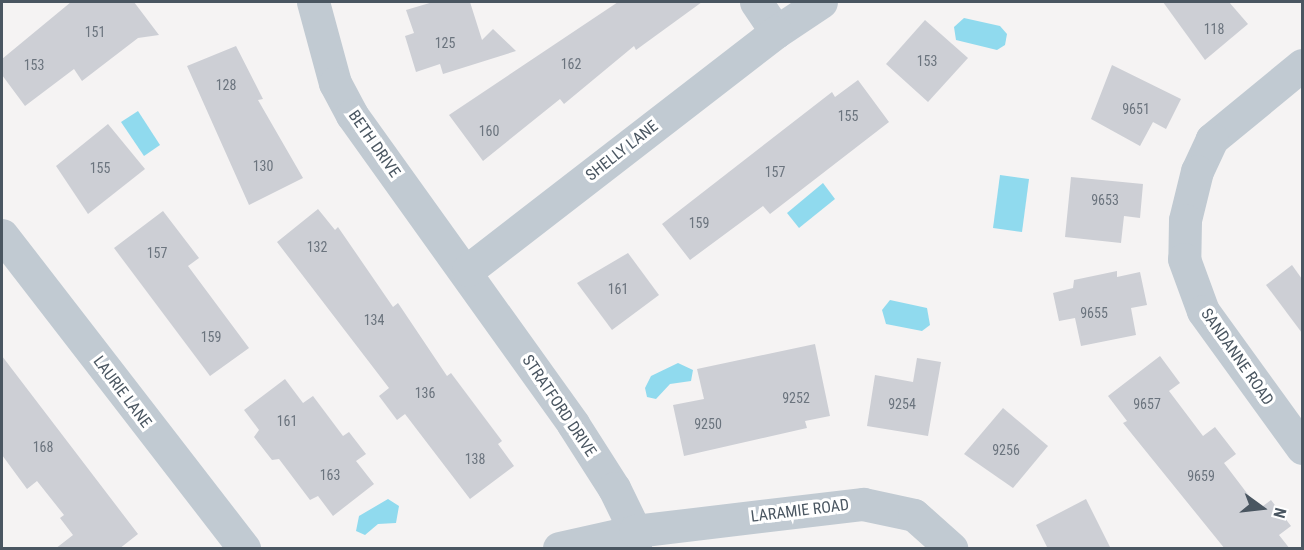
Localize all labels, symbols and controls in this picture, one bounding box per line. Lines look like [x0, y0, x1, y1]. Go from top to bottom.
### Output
house number: 118 [1204, 21, 1224, 37]
house number: 151 [85, 24, 105, 40]
house number: 125 [435, 35, 455, 51]
house number: 153 [917, 53, 937, 69]
house number: 162 [561, 56, 581, 72]
house number: 153 [24, 57, 44, 73]
house number: 128 [216, 77, 236, 93]
house number: 9651 [1122, 101, 1150, 117]
street label: BETH DRIVE [344, 107, 404, 181]
house number: 155 [838, 108, 858, 124]
street label: SHELLY LANE [582, 117, 662, 185]
house number: 160 [479, 123, 499, 139]
house number: 130 [253, 158, 273, 174]
house number: 155 [90, 160, 110, 176]
house number: 157 [765, 164, 785, 180]
house number: 9653 [1091, 192, 1119, 208]
house number: 159 [689, 215, 709, 231]
house number: 132 [307, 239, 327, 255]
house number: 157 [147, 245, 167, 261]
house number: 161 [608, 281, 628, 297]
house number: 9655 [1080, 305, 1108, 321]
street label: SANDANNE ROAD [1197, 305, 1277, 409]
house number: 134 [364, 312, 384, 328]
house number: 159 [201, 329, 221, 345]
street label: STRATFORD DRIVE [518, 351, 600, 461]
street label: LAURIE LANE [89, 352, 155, 432]
house number: 136 [415, 385, 435, 401]
house number: 9252 [782, 390, 810, 406]
house number: 9254 [888, 396, 916, 412]
house number: 9657 [1133, 396, 1161, 412]
house number: 161 [277, 413, 297, 429]
house number: 9250 [694, 416, 722, 432]
house number: 168 [33, 439, 53, 455]
house number: 9256 [992, 442, 1020, 458]
house number: 138 [465, 451, 485, 467]
house number: 163 [320, 467, 340, 483]
house number: 9659 [1187, 468, 1215, 484]
north arrow [1232, 478, 1292, 538]
street label: LARAMIE ROAD [750, 495, 850, 527]
text: N [1269, 506, 1290, 520]

